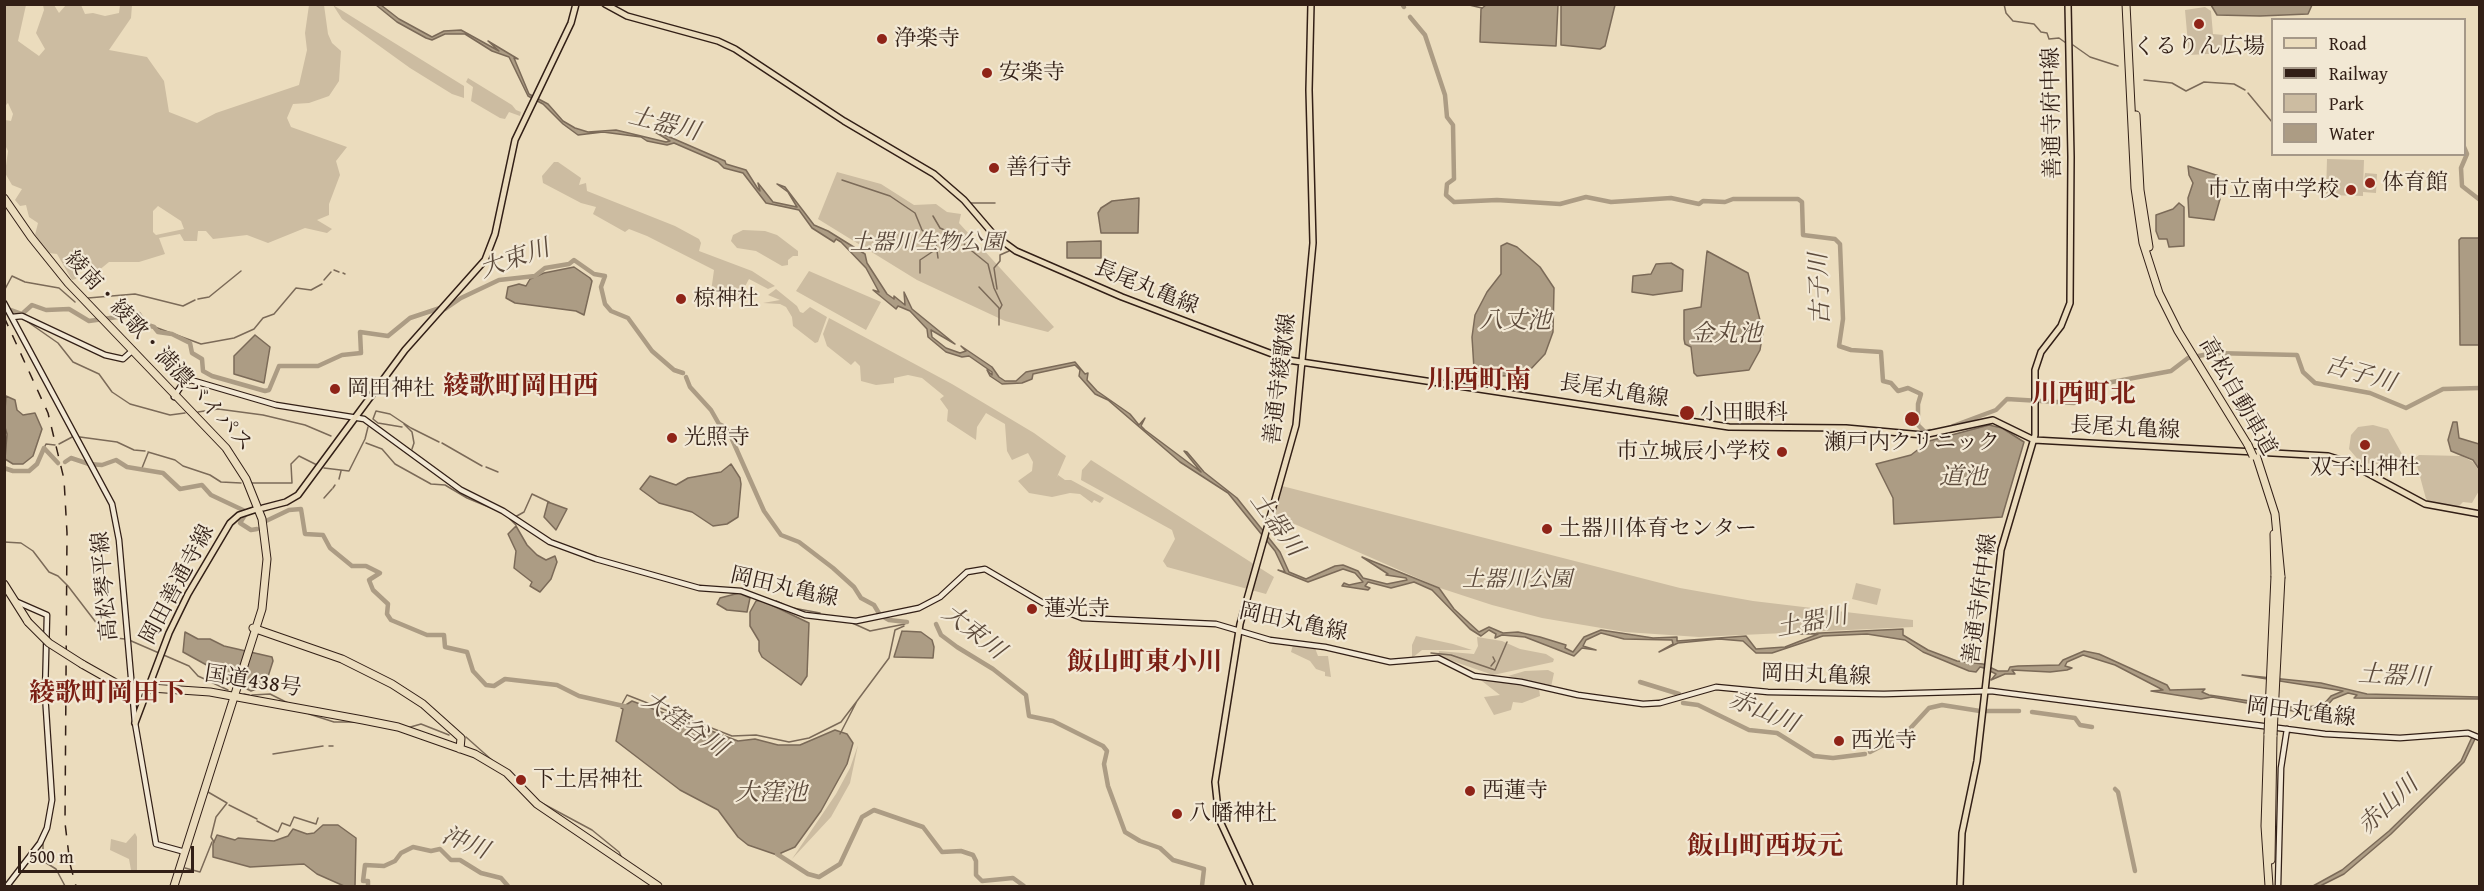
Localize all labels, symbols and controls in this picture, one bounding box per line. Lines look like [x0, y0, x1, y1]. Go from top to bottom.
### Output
marker: くるりん広場 [2192, 17, 2206, 31]
legend [2271, 18, 2466, 156]
place label: 浄楽寺 [894, 26, 960, 52]
text: Road [2329, 30, 2367, 57]
marker: 浄楽寺 [875, 32, 889, 46]
place label: くるりん広場 [2133, 34, 2265, 60]
street label: 善通寺府中線 [2039, 47, 2067, 179]
place label: 安楽寺 [999, 60, 1065, 86]
text: Railway [2329, 60, 2388, 87]
marker: 安楽寺 [980, 66, 994, 80]
text: Park [2329, 90, 2364, 117]
water label: 土器川 [626, 102, 702, 148]
text: Water [2329, 120, 2374, 147]
place label: 善行寺 [1006, 155, 1072, 181]
marker: 善行寺 [987, 161, 1001, 175]
place label: 体育館 [2382, 170, 2448, 196]
marker: 体育館 [2363, 176, 2377, 190]
place label: 市立南中学校 [2207, 177, 2339, 203]
marker: 市立南中学校 [2344, 183, 2358, 197]
park label: 土器川生物公園 [850, 230, 1004, 256]
water label: 大束川 [476, 235, 554, 285]
street label: 綾南・綾歌・満濃バイパス [58, 246, 258, 458]
water label: 古子川 [1805, 253, 1837, 325]
street label: 長尾丸亀線 [1090, 255, 1202, 321]
place label: 椋神社 [693, 286, 759, 312]
marker: 椋神社 [674, 292, 688, 306]
water label: 八丈池 [1479, 308, 1551, 336]
street label: 善通寺綾歌線 [1260, 312, 1302, 446]
water label: 金丸池 [1690, 321, 1762, 349]
street label: 高松自動車道 [2193, 333, 2281, 461]
water label: 古子川 [2321, 351, 2399, 399]
district label: 川西町南 [1427, 365, 1531, 397]
street label: 長尾丸亀線 [1558, 370, 1670, 414]
district label: 綾歌町岡田西 [443, 371, 599, 403]
place label: 岡田神社 [347, 376, 435, 402]
district label: 川西町北 [2032, 379, 2136, 411]
marker: 岡田神社 [328, 382, 342, 396]
place label: 小田眼科 [1700, 400, 1788, 426]
marker: 小田眼科 [1678, 404, 1696, 422]
marker: 瀬戸内クリニック [1903, 410, 1921, 428]
street label: 長尾丸亀線 [2069, 413, 2181, 445]
place label: 光照寺 [684, 425, 750, 451]
place label: 瀬戸内クリニック [1824, 430, 2000, 456]
marker: 光照寺 [665, 431, 679, 445]
marker: 双子山神社 [2358, 438, 2372, 452]
place label: 市立城辰小学校 [1616, 439, 1770, 465]
marker: 市立城辰小学校 [1775, 445, 1789, 459]
place label: 双子山神社 [2310, 455, 2420, 481]
water label: 道池 [1939, 464, 1987, 492]
water label: 土器川 [1243, 487, 1309, 563]
place label: 土器川体育センター [1559, 516, 1757, 542]
street label: 岡田善通寺線 [135, 521, 221, 649]
marker: 土器川体育センター [1540, 522, 1554, 536]
street label: 高松琴平線 [88, 530, 124, 642]
street label: 善通寺府中線 [1959, 532, 2003, 666]
street label: 岡田丸亀線 [727, 563, 841, 613]
park label: 土器川公園 [1462, 567, 1572, 593]
place label: 蓮光寺 [1044, 596, 1110, 622]
water label: 大束川 [936, 599, 1010, 667]
street label: 岡田丸亀線 [1236, 599, 1350, 647]
marker: 蓮光寺 [1025, 602, 1039, 616]
water label: 土器川 [1774, 602, 1850, 644]
district label: 飯山町東小川 [1067, 647, 1223, 679]
street label: 国道438号 [203, 661, 303, 703]
street label: 岡田丸亀線 [1761, 661, 1871, 691]
water label: 土器川 [2357, 661, 2431, 693]
district label: 綾歌町岡田下 [29, 678, 185, 710]
water label: 大窪谷川 [636, 686, 732, 764]
water label: 赤山川 [1724, 686, 1802, 740]
street label: 岡田丸亀線 [2245, 693, 2357, 733]
place label: 西光寺 [1851, 728, 1917, 754]
marker: 西光寺 [1832, 734, 1846, 748]
place label: 下土居神社 [533, 767, 643, 793]
water label: 赤山川 [2353, 771, 2425, 841]
marker: 下土居神社 [514, 773, 528, 787]
place label: 西蓮寺 [1482, 778, 1548, 804]
water label: 大窪池 [735, 780, 807, 808]
marker: 西蓮寺 [1463, 784, 1477, 798]
place label: 八幡神社 [1189, 801, 1277, 827]
marker: 八幡神社 [1170, 807, 1184, 821]
water label: 沖川 [437, 822, 493, 866]
district label: 飯山町西坂元 [1687, 831, 1843, 863]
scale bar [21, 834, 196, 872]
text: 500 m [29, 843, 74, 870]

